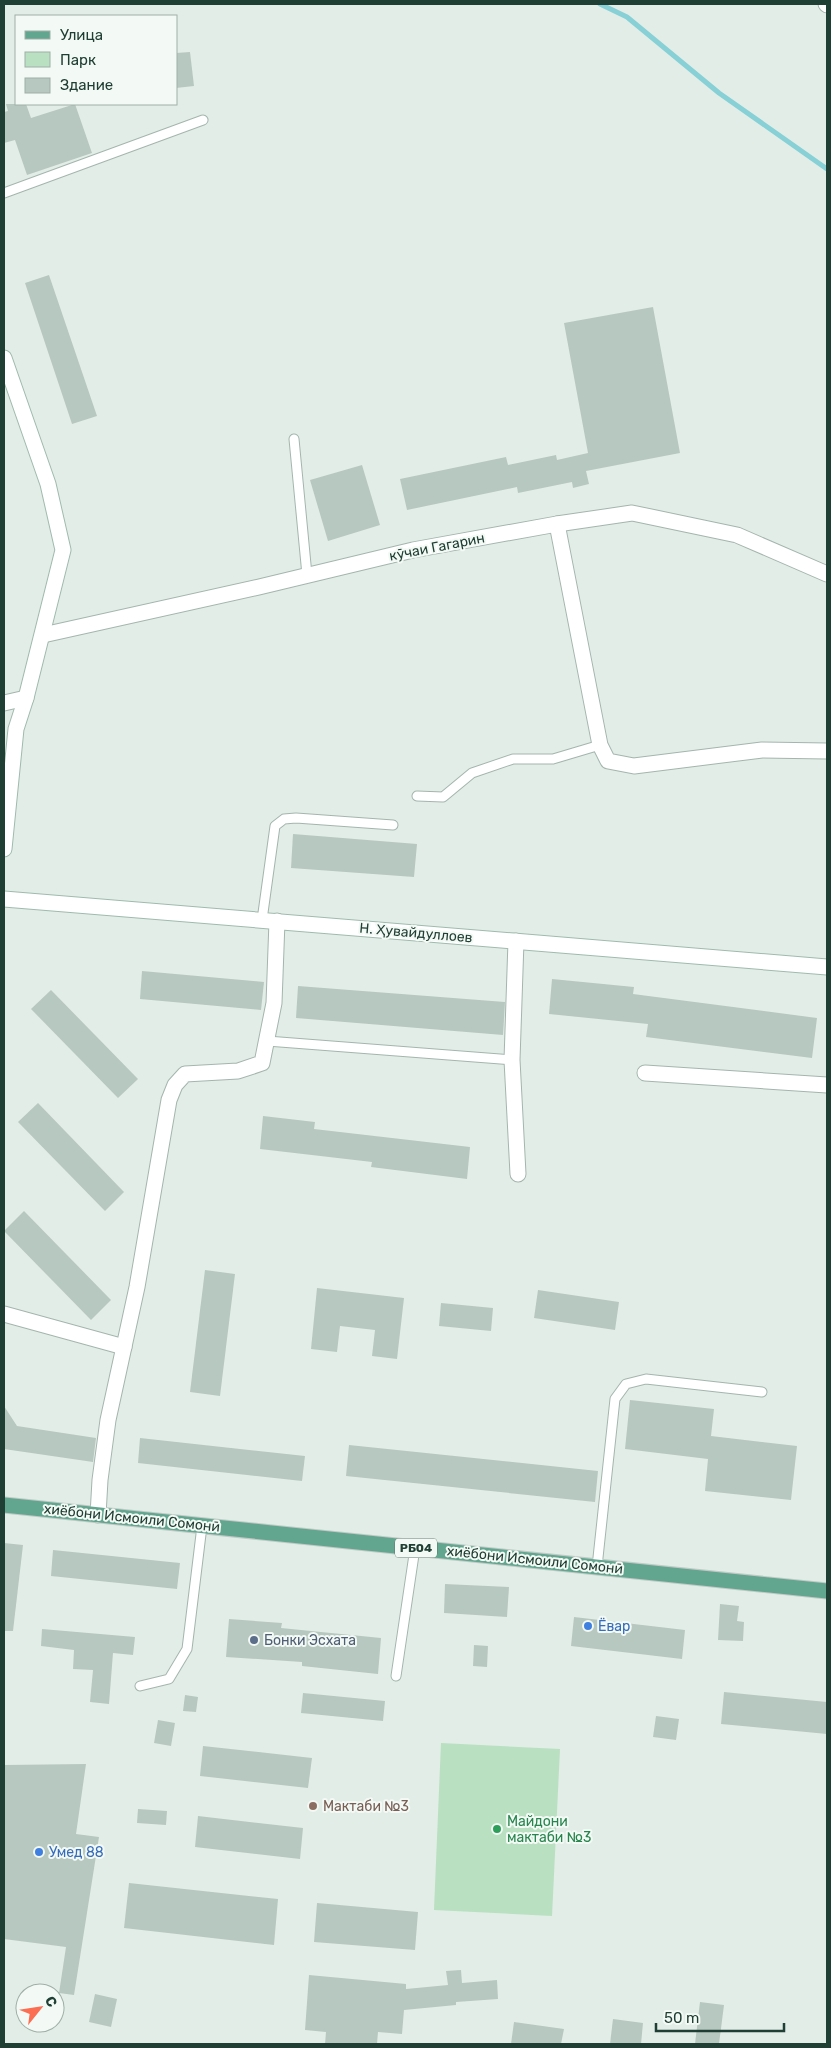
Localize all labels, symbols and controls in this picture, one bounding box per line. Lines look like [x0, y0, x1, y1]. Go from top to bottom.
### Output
legend [15, 15, 178, 105]
text: Улица [60, 26, 103, 44]
text: Парк [60, 51, 96, 69]
text: Здание [60, 76, 113, 94]
street label: кӯчаи Гагарин [388, 529, 486, 565]
street label: Н. Ҳувайдуллоев [359, 920, 473, 946]
street label: хиёбони Исмоили Сомонӣ [43, 1500, 221, 1536]
road number: РБ04 [395, 1539, 437, 1558]
street label: хиёбони Исмоили Сомонӣ [446, 1542, 624, 1578]
place label: Ёвар [598, 1617, 630, 1635]
marker: Ёвар [582, 1620, 594, 1632]
place label: Бонки Эсхата [264, 1632, 356, 1649]
marker: Бонки Эсхата [248, 1634, 260, 1646]
place label: Мактаби №3 [323, 1798, 409, 1815]
marker: Мактаби №3 [307, 1800, 319, 1812]
place label: Майдони мактаби №3 [507, 1813, 591, 1846]
marker: Майдони мактаби №3 [491, 1823, 503, 1835]
place label: Умед 88 [49, 1844, 104, 1861]
marker: Умед 88 [33, 1846, 45, 1858]
north arrow [15, 1983, 65, 2033]
text: С [41, 1993, 61, 2010]
scale bar [656, 2000, 784, 2032]
text: 50 m [664, 2009, 699, 2027]

